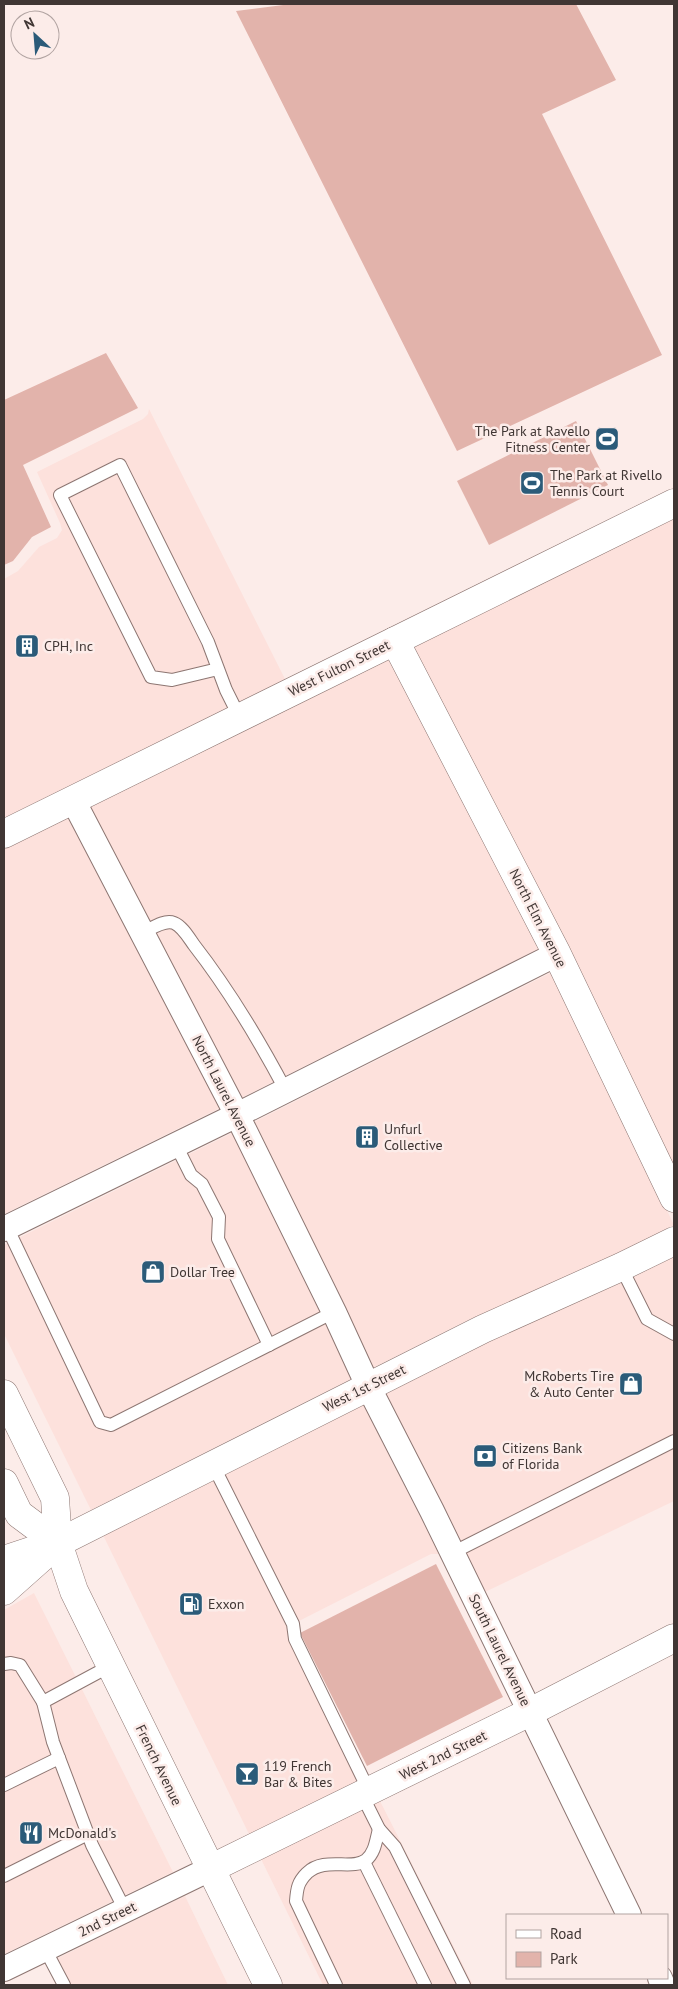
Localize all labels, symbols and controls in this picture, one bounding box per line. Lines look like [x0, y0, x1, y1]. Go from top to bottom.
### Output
north arrow [10, 10, 60, 60]
text: N [21, 13, 37, 33]
place label: The Park at Ravello Fitness Center [475, 422, 590, 456]
sports icon: The Park at Ravello Fitness Center [594, 426, 620, 452]
place label: The Park at Rivello Tennis Court [550, 466, 662, 500]
sports icon: The Park at Rivello Tennis Court [519, 470, 545, 496]
building icon: CPH, Inc [14, 633, 40, 659]
street label: West Fulton Street [285, 636, 393, 700]
place label: CPH, Inc [44, 637, 93, 655]
street label: North Elm Avenue [505, 866, 571, 970]
street label: North Laurel Avenue [188, 1032, 260, 1150]
place label: Unfurl Collective [384, 1120, 443, 1154]
building icon: Unfurl Collective [354, 1124, 380, 1150]
shop icon: Dollar Tree [140, 1259, 166, 1285]
place label: Dollar Tree [170, 1263, 235, 1281]
street label: West 1st Street [319, 1360, 409, 1416]
place label: McRoberts Tire & Auto Center [524, 1367, 614, 1401]
shop icon: McRoberts Tire & Auto Center [618, 1371, 644, 1397]
place label: Citizens Bank of Florida [502, 1439, 582, 1473]
bank icon: Citizens Bank of Florida [472, 1443, 498, 1469]
fuel station icon: Exxon [178, 1591, 204, 1617]
street label: South Laurel Avenue [465, 1591, 535, 1709]
place label: Exxon [208, 1595, 245, 1613]
street label: French Avenue [132, 1722, 186, 1808]
street label: West 2nd Street [396, 1726, 490, 1784]
place label: 119 French Bar & Bites [264, 1757, 332, 1791]
bar icon: 119 French Bar & Bites [234, 1761, 260, 1787]
restaurant icon: McDonald's [18, 1820, 44, 1846]
place label: McDonald's [48, 1824, 116, 1842]
street label: 2nd Street [75, 1897, 139, 1941]
legend [506, 1914, 668, 1979]
text: Road [550, 1924, 582, 1943]
text: Park [550, 1949, 578, 1968]

